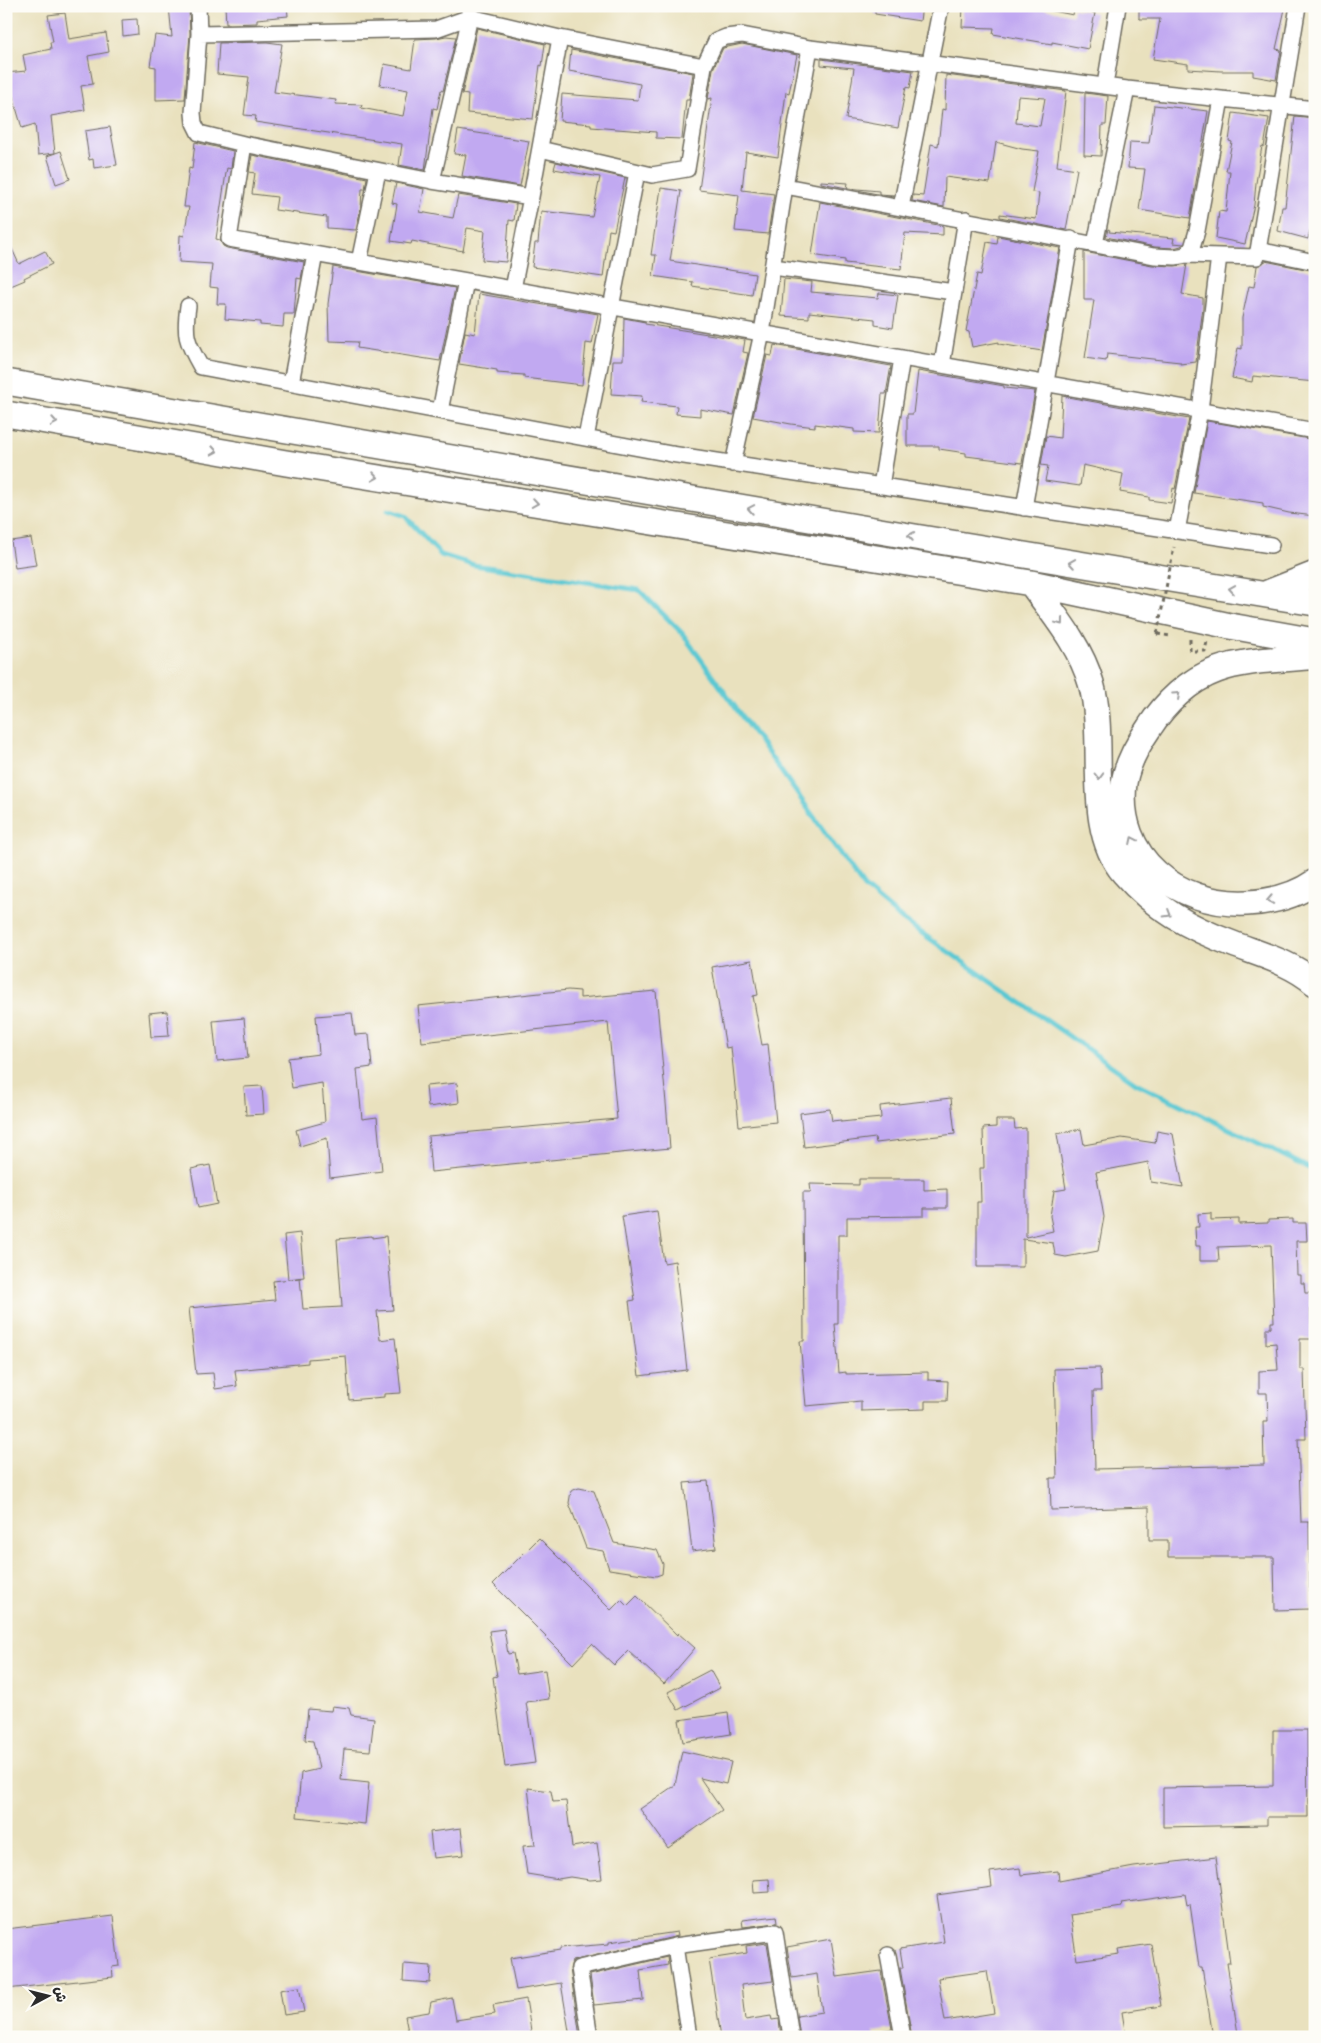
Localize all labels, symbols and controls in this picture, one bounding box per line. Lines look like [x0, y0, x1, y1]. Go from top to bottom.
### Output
one-way arrow [50, 417, 59, 427]
one-way arrow [210, 445, 219, 455]
one-way arrow [370, 472, 379, 482]
one-way arrow [531, 497, 539, 507]
one-way arrow [747, 505, 756, 515]
one-way arrow [907, 532, 916, 542]
one-way arrow [1067, 558, 1076, 568]
one-way arrow [1228, 584, 1236, 595]
one-way arrow [1054, 616, 1063, 626]
one-way arrow [1171, 692, 1180, 701]
one-way arrow [1094, 772, 1104, 780]
one-way arrow [1129, 836, 1139, 845]
one-way arrow [1266, 894, 1274, 904]
one-way arrow [1163, 907, 1172, 917]
north arrow [22, 1970, 72, 2020]
text: ش [51, 1986, 70, 2003]

